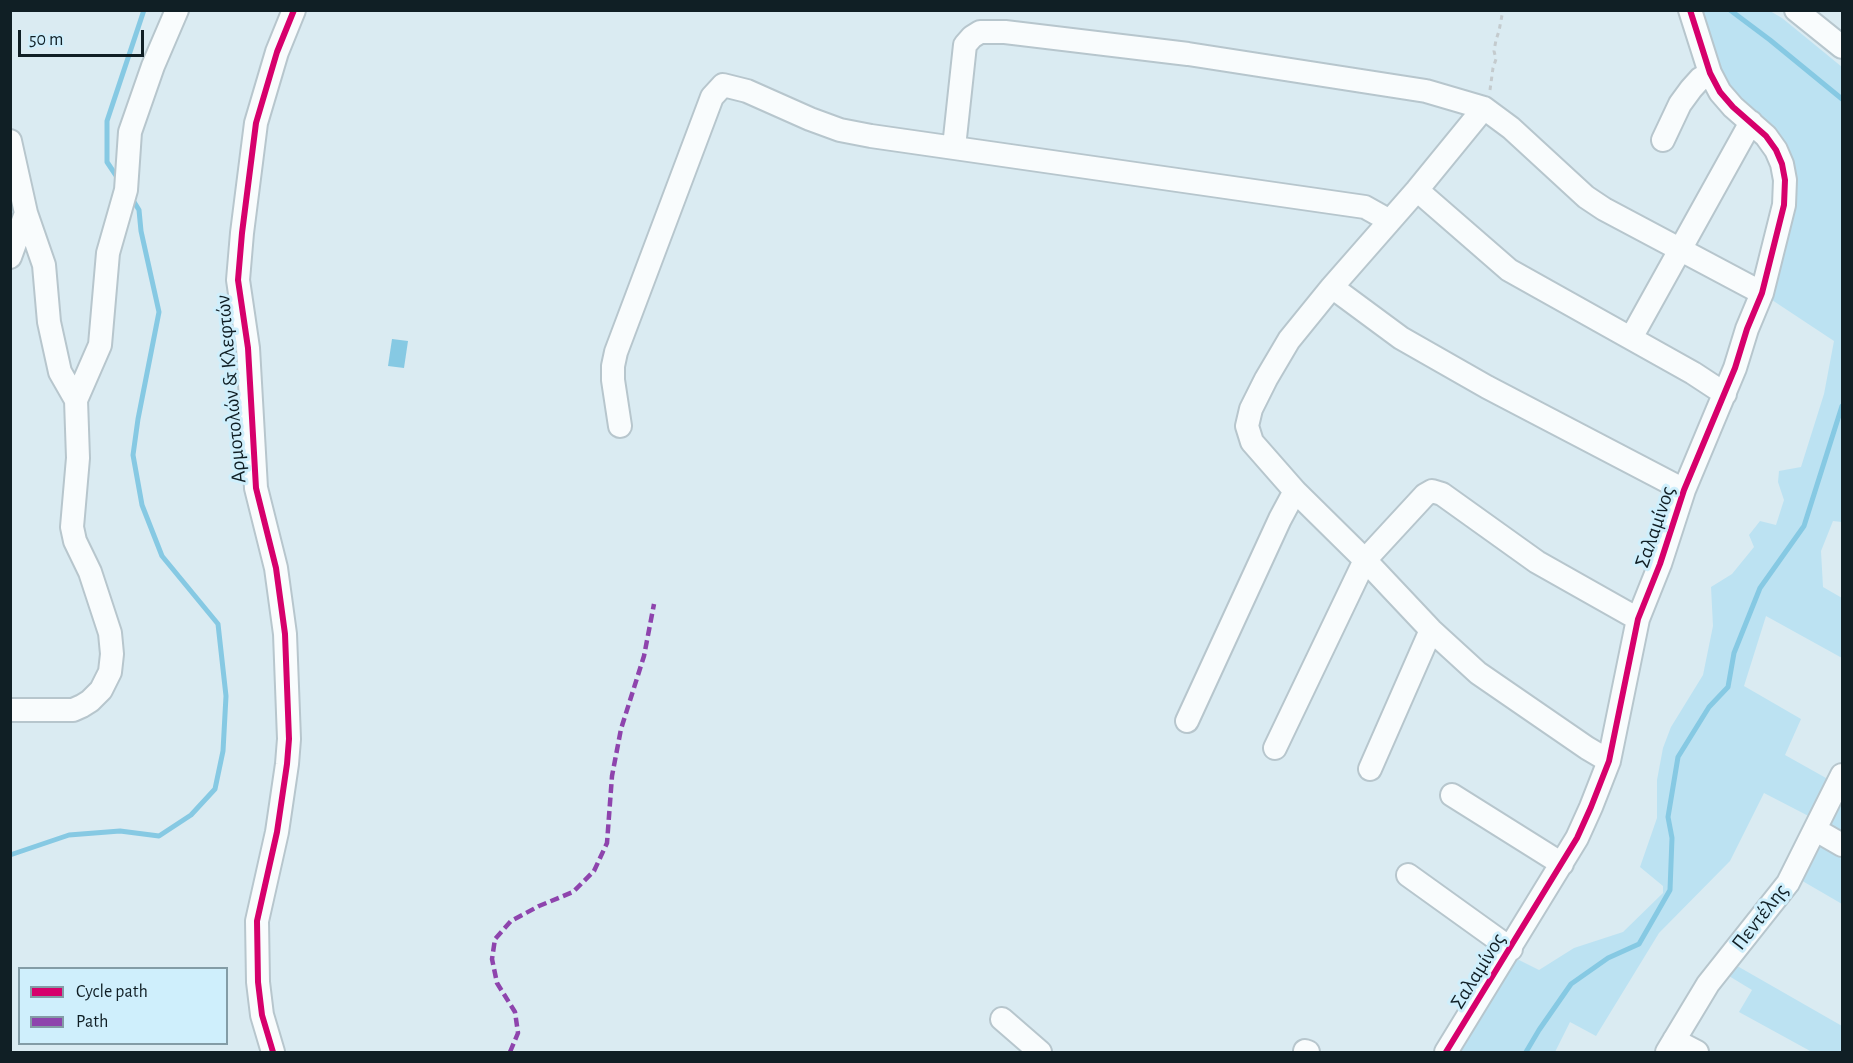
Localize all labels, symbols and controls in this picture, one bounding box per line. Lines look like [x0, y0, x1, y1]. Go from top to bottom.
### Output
scale bar [21, 18, 147, 56]
text: 50 m [29, 31, 63, 49]
street label: Αρμοτολών & Κλεφτών [210, 294, 252, 484]
street label: Σαλαμίνος [1629, 483, 1681, 571]
street label: Πεντέλης [1726, 879, 1794, 955]
street label: Σαλαμίνος [1445, 928, 1511, 1014]
legend [18, 967, 228, 1045]
text: Cycle path [76, 983, 148, 1001]
text: Path [76, 1013, 108, 1031]

